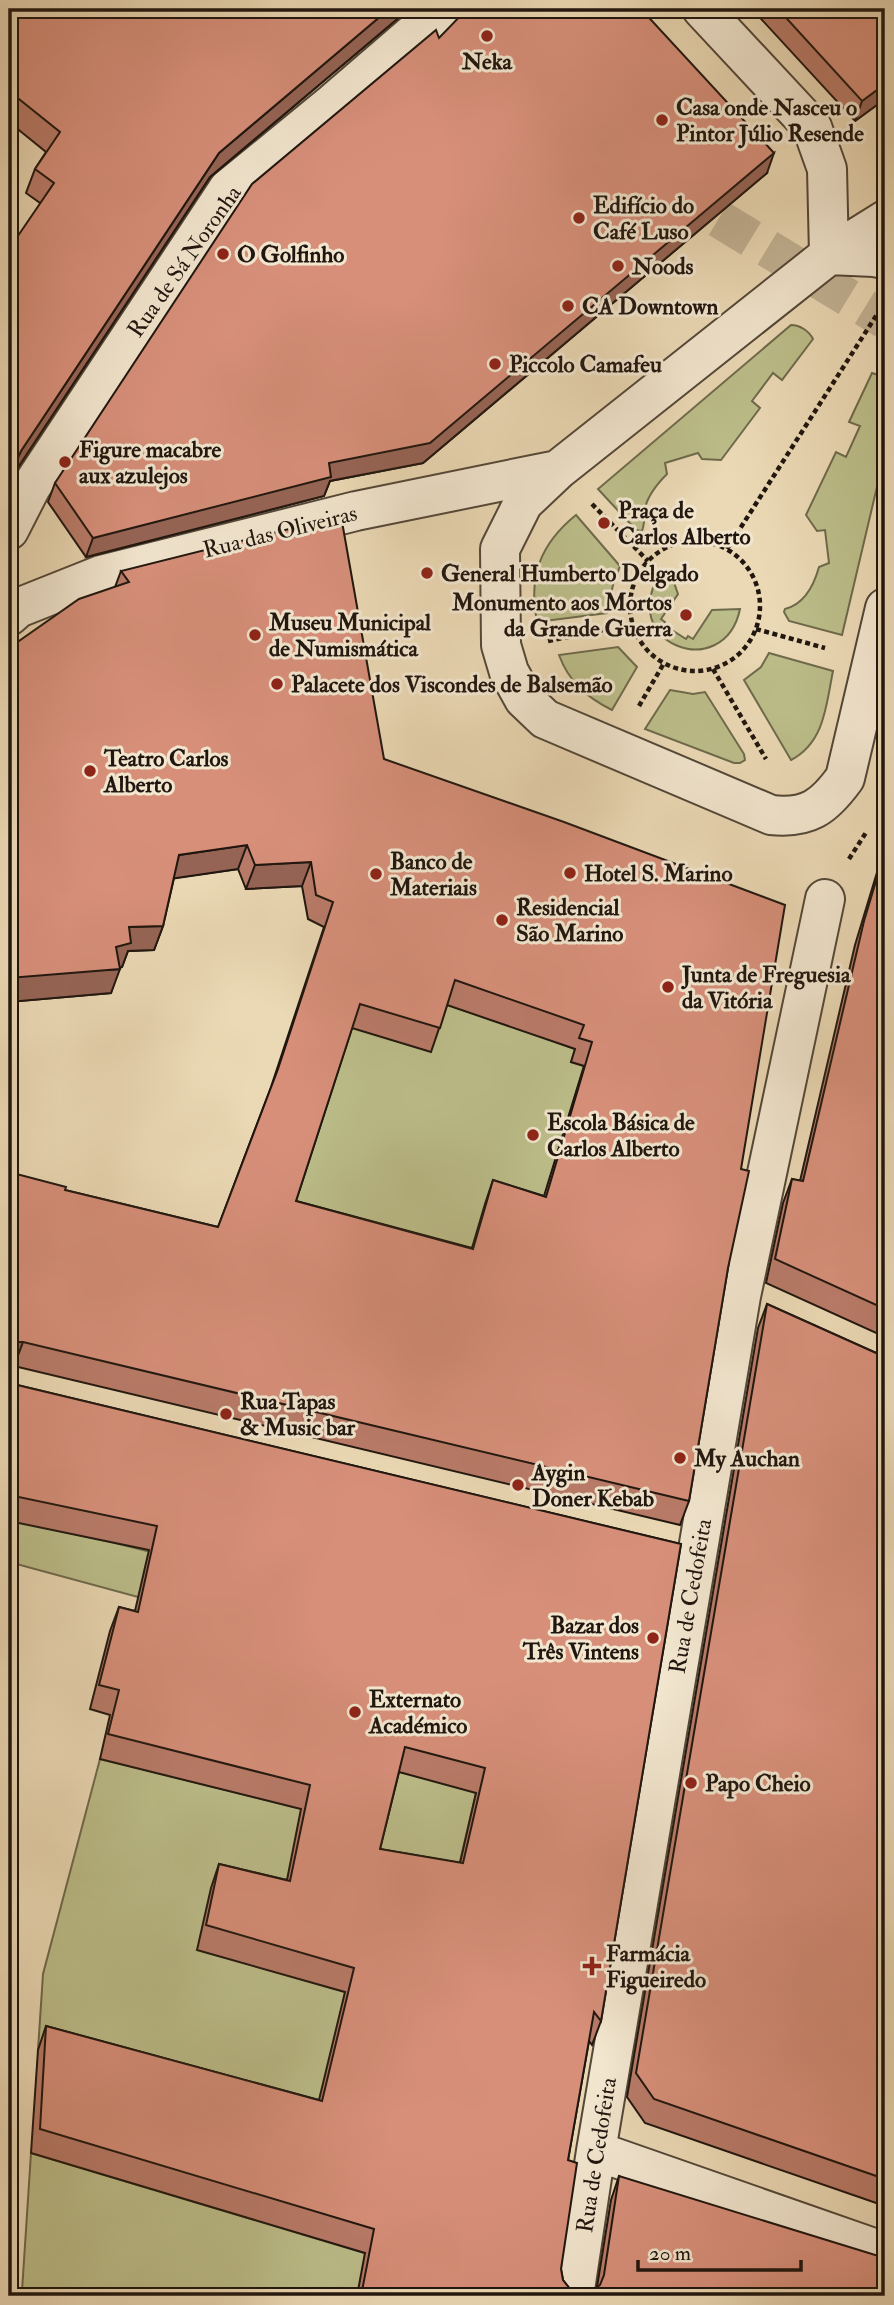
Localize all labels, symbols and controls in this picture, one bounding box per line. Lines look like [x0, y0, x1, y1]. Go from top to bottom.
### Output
marker: Neka [479, 28, 495, 44]
place label: Neka [461, 47, 514, 76]
place label: Casa onde Nasceu o Pintor Júlio Resende [676, 93, 864, 149]
marker: Casa onde Nasceu o Pintor Júlio Resende [654, 112, 670, 128]
street label: Rua de Sá Noronha [121, 179, 248, 343]
place label: Edifício do Café Luso [593, 191, 694, 246]
marker: Edifício do Café Luso [571, 210, 587, 226]
place label: O Golfinho [237, 240, 344, 269]
marker: O Golfinho [215, 246, 231, 262]
place label: Noods [631, 252, 694, 281]
marker: Noods [610, 258, 626, 274]
place label: CA Downtown [582, 292, 718, 321]
marker: CA Downtown [560, 298, 576, 314]
place label: Piccolo Camafeu [509, 350, 662, 379]
marker: Piccolo Camafeu [487, 356, 503, 372]
place label: Figure macabre aux azulejos [79, 435, 221, 490]
marker: Figure macabre aux azulejos [57, 454, 73, 470]
place label: Praça de Carlos Alberto [618, 496, 751, 551]
street label: Rua das Oliveiras [200, 498, 360, 565]
marker: Praça de Carlos Alberto [596, 515, 612, 531]
place label: General Humberto Delgado [441, 559, 699, 589]
marker: General Humberto Delgado [419, 565, 435, 581]
place label: Monumento aos Mortos da Grande Guerra [451, 588, 674, 643]
marker: Monumento aos Mortos da Grande Guerra [678, 607, 694, 623]
place label: Museu Municipal de Numismática [268, 608, 432, 663]
marker: Museu Municipal de Numismática [247, 627, 263, 643]
place label: Palacete dos Viscondes de Balsemão [291, 670, 613, 699]
marker: Palacete dos Viscondes de Balsemão [269, 676, 285, 692]
place label: Teatro Carlos Alberto [103, 744, 229, 799]
marker: Teatro Carlos Alberto [82, 763, 98, 779]
place label: Banco de Materiais [389, 847, 477, 902]
place label: Hotel S. Marino [584, 859, 732, 888]
marker: Hotel S. Marino [562, 865, 578, 881]
marker: Banco de Materiais [368, 866, 384, 882]
place label: Residencial São Marino [516, 893, 623, 948]
marker: Residencial São Marino [494, 912, 510, 928]
place label: Junta de Freguesia da Vitória [681, 960, 852, 1015]
marker: Junta de Freguesia da Vitória [660, 979, 676, 995]
place label: Escola Básica de Carlos Alberto [547, 1108, 695, 1163]
marker: Escola Básica de Carlos Alberto [525, 1127, 541, 1143]
place label: Rua Tapas & Music bar [240, 1387, 356, 1442]
marker: Rua Tapas & Music bar [218, 1406, 234, 1422]
place label: My Auchan [693, 1444, 800, 1474]
marker: My Auchan [672, 1450, 688, 1466]
place label: Aygin Doner Kebab [531, 1458, 654, 1513]
marker: Aygin Doner Kebab [510, 1477, 526, 1493]
street label: Rua de Cedofeita [663, 1516, 718, 1676]
place label: Bazar dos Três Vintens [522, 1611, 639, 1666]
marker: Bazar dos Três Vintens [645, 1630, 661, 1646]
place label: Externato Académico [368, 1685, 467, 1740]
marker: Externato Académico [347, 1704, 363, 1720]
place label: Papo Cheio [705, 1769, 811, 1799]
marker: Papo Cheio [683, 1775, 699, 1791]
place label: Farmácia Figueiredo [606, 1939, 706, 1995]
marker: Farmácia Figueiredo [584, 1958, 600, 1974]
street label: Rua de Cedofeita [570, 2075, 623, 2235]
scale bar [638, 2228, 801, 2272]
text: 20 m [649, 2240, 691, 2267]

